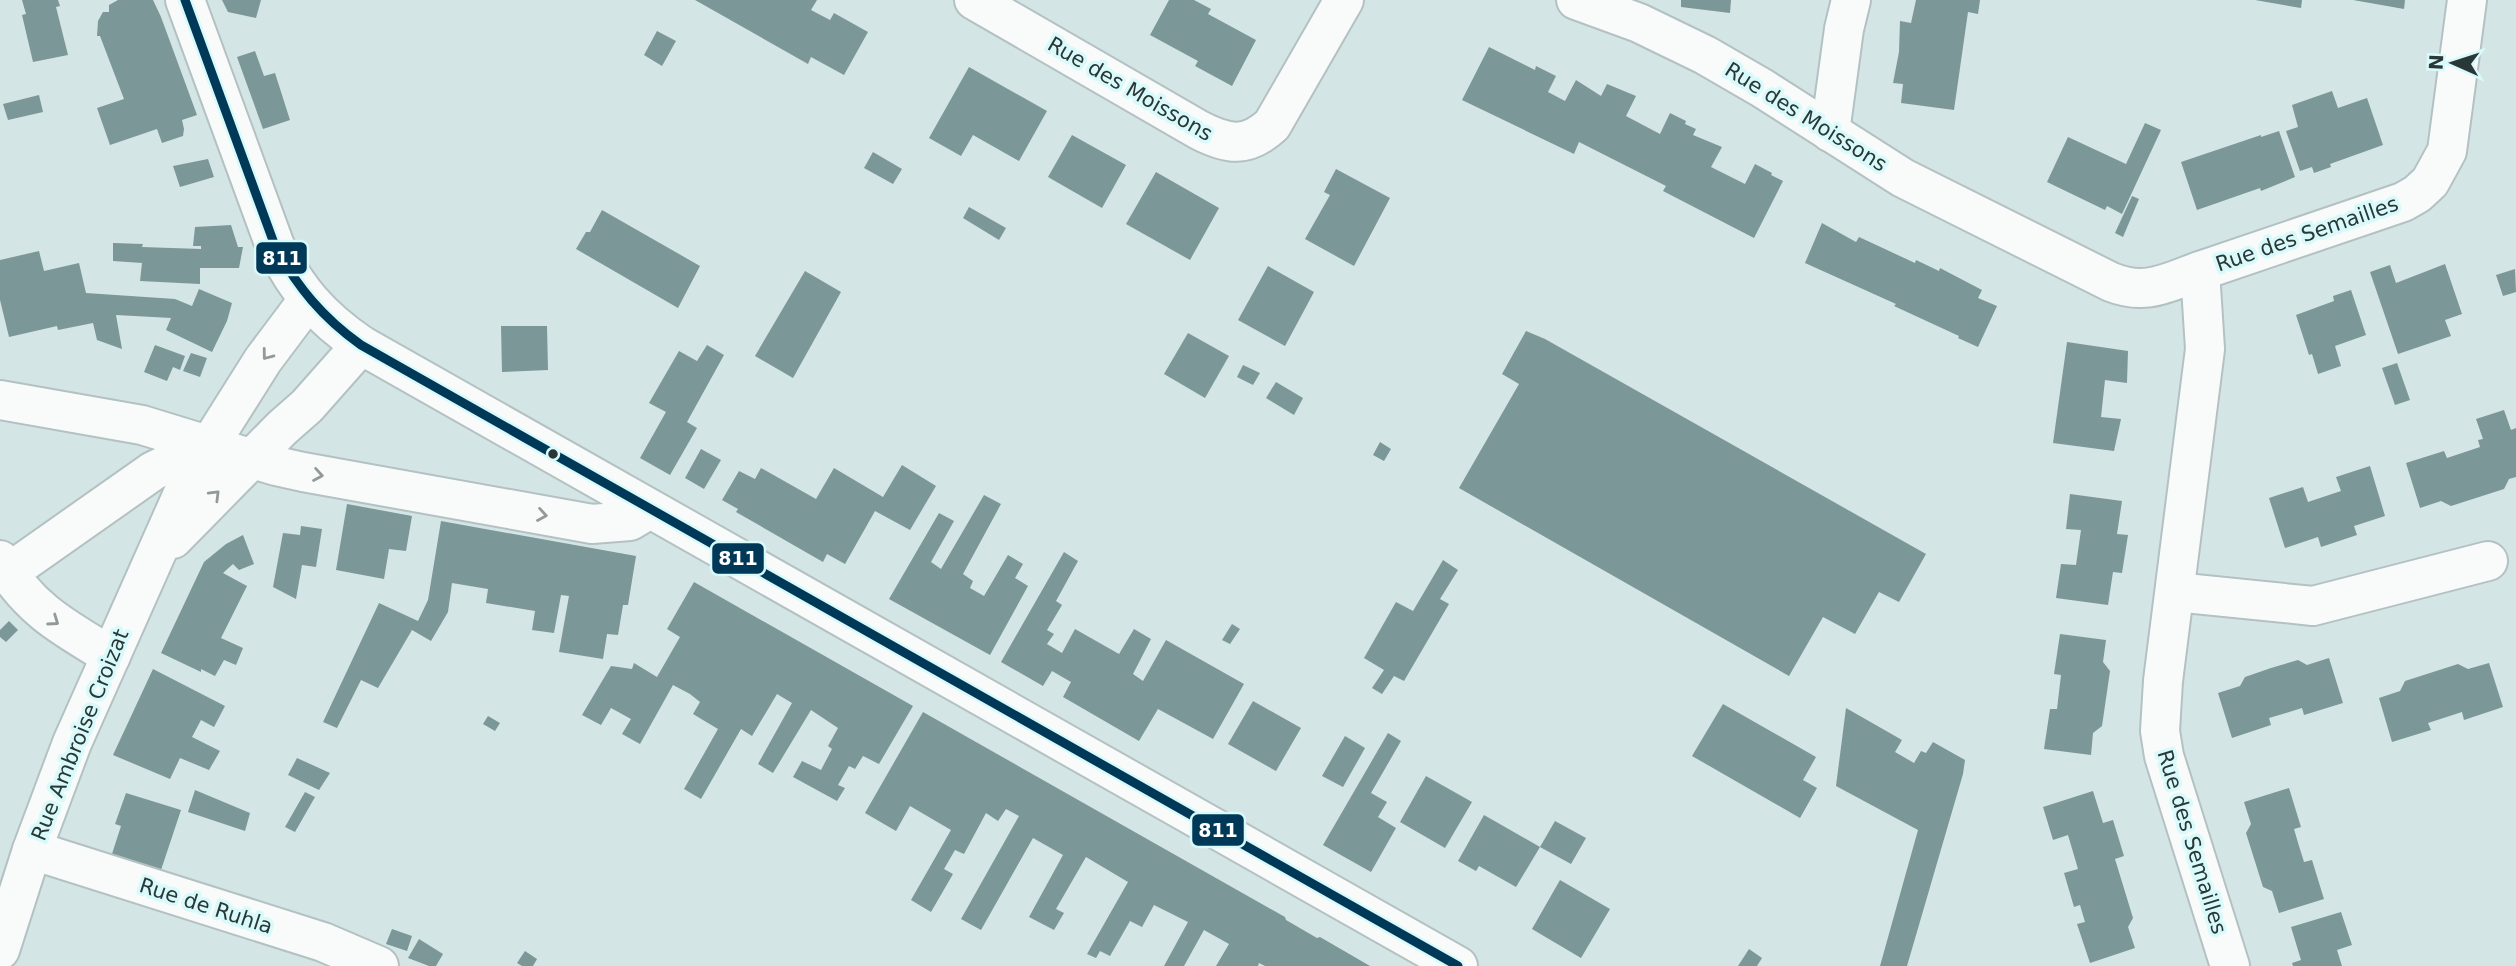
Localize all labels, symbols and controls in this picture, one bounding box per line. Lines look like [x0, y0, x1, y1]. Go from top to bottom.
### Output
north arrow [2418, 28, 2488, 98]
street label: Rue des Moissons [1043, 32, 1217, 146]
text: N [2425, 54, 2447, 71]
street label: Rue des Moissons [1721, 57, 1891, 177]
street label: Rue des Semailles [2213, 192, 2401, 276]
line badge: 811 [255, 241, 308, 275]
text: 811 [262, 247, 302, 269]
one-way arrow [263, 347, 275, 359]
unlabelled marker [546, 447, 560, 461]
one-way arrow [312, 467, 324, 482]
one-way arrow [207, 490, 220, 503]
one-way arrow [536, 507, 548, 522]
line badge: 811 [711, 542, 765, 575]
text: 811 [718, 547, 758, 569]
one-way arrow [46, 613, 59, 625]
street label: Rue Ambroise Croizat [27, 626, 133, 844]
street label: Rue des Semailles [2153, 747, 2231, 937]
line badge: 811 [1191, 813, 1245, 847]
text: 811 [1198, 819, 1238, 841]
street label: Rue de Ruhla [136, 873, 276, 939]

